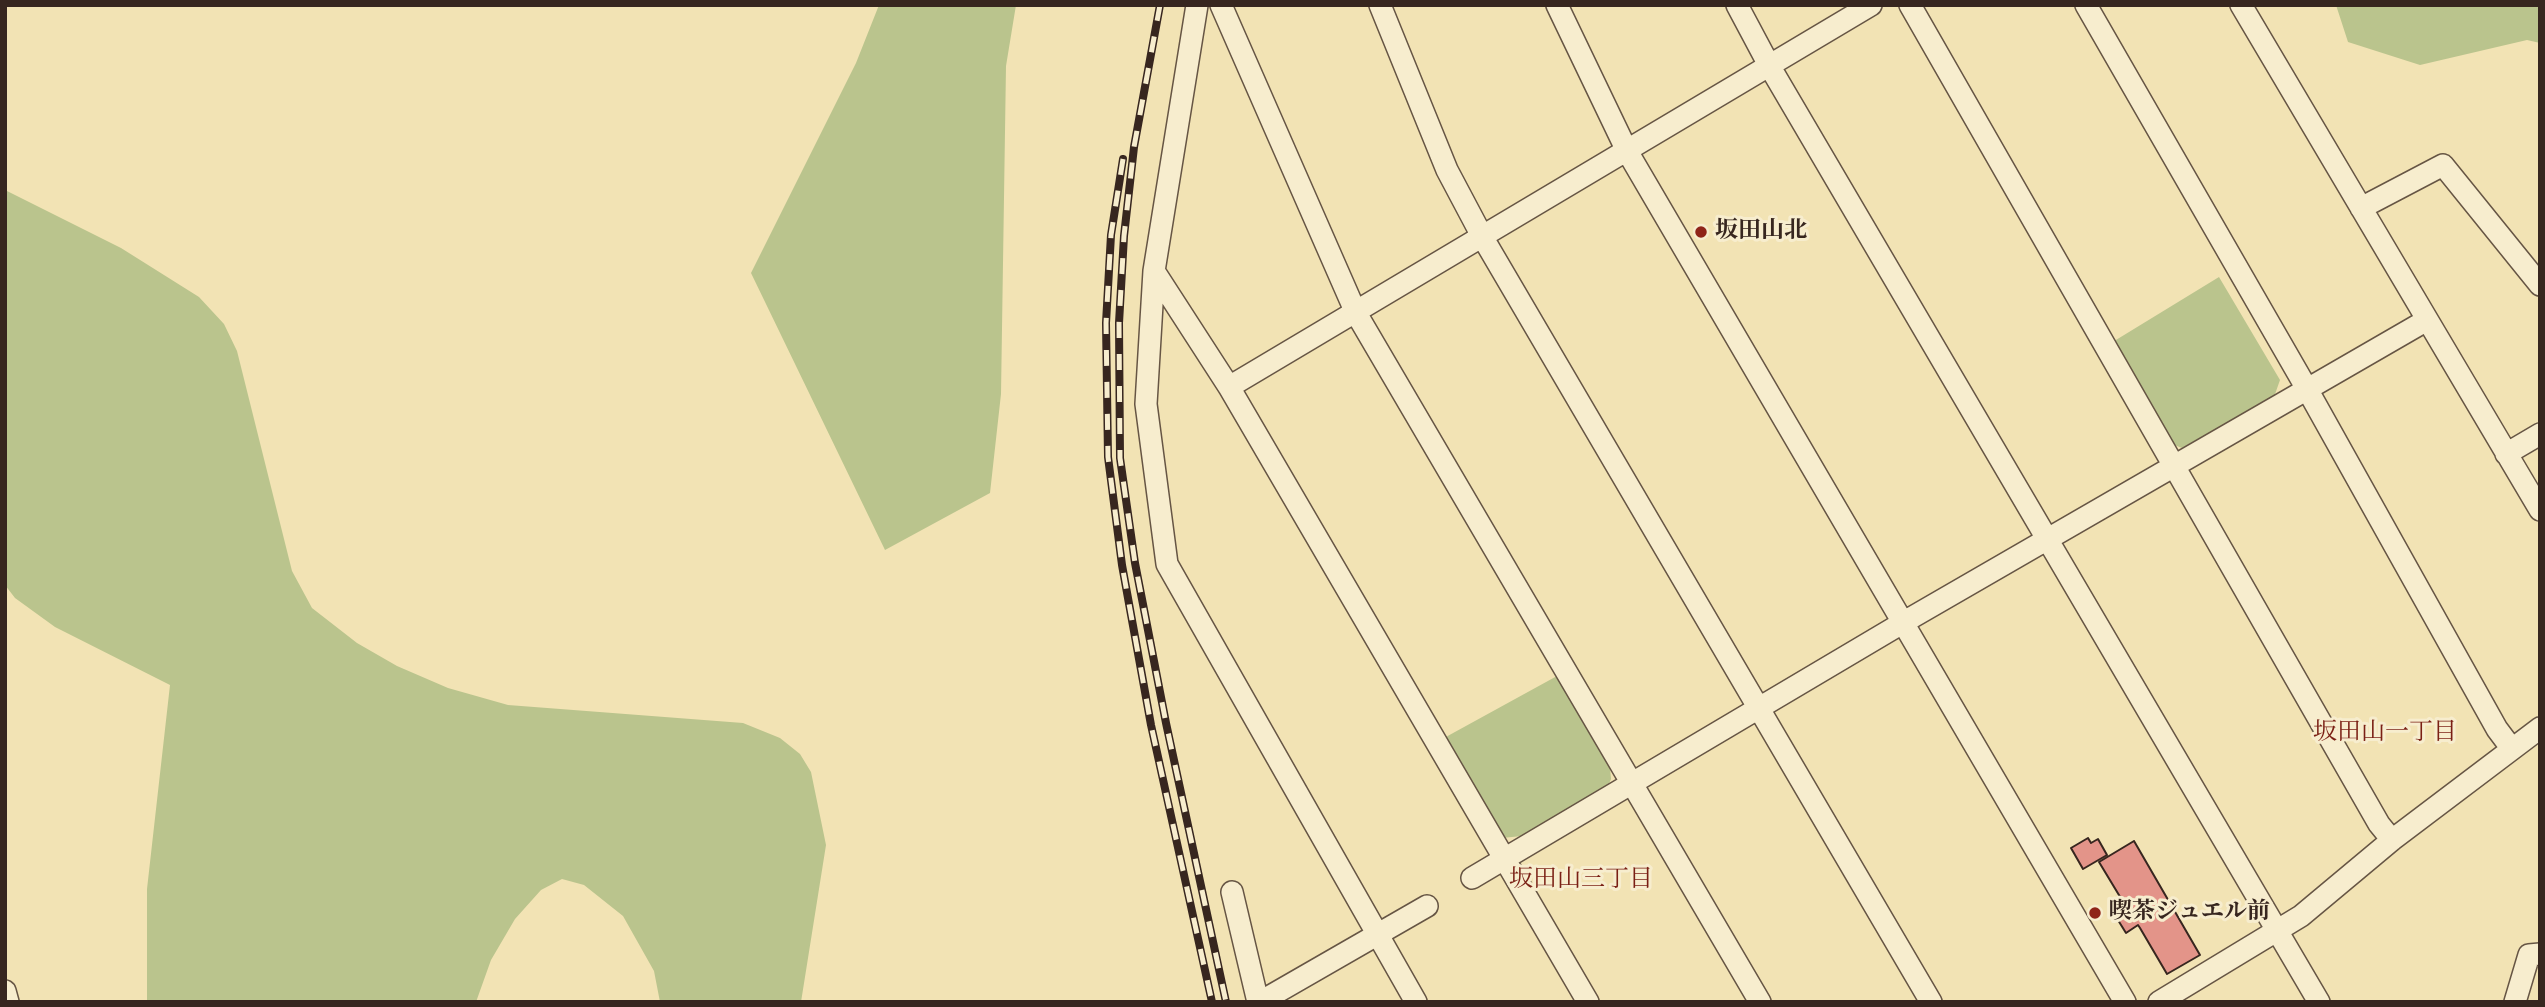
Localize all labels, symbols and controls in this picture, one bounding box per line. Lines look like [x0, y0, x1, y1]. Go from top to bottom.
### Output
place label: 坂田山北 [1715, 218, 1807, 246]
marker: 坂田山北 [1693, 224, 1709, 240]
district label: 坂田山一丁目 [2313, 719, 2457, 747]
district label: 坂田山三丁目 [1509, 866, 1653, 894]
place label: 喫茶ジュエル前 [2109, 899, 2270, 927]
marker: 喫茶ジュエル前 [2087, 905, 2103, 921]

